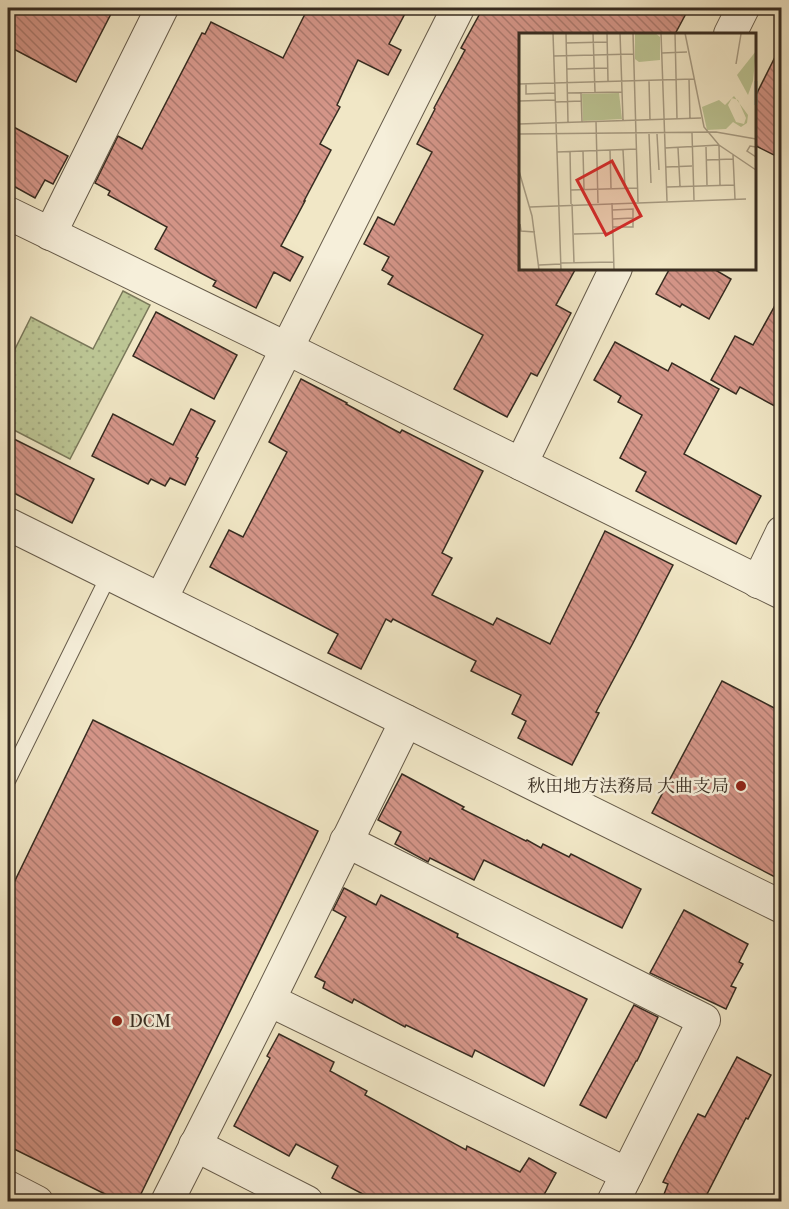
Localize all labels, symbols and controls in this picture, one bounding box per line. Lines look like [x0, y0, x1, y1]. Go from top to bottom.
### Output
inset map [519, 33, 756, 270]
place label: 秋田地方法務局 大曲支局 [527, 776, 729, 797]
marker: 秋田地方法務局 大曲支局 [734, 779, 748, 793]
place label: DCM [129, 1011, 171, 1032]
marker: DCM [110, 1014, 124, 1028]

